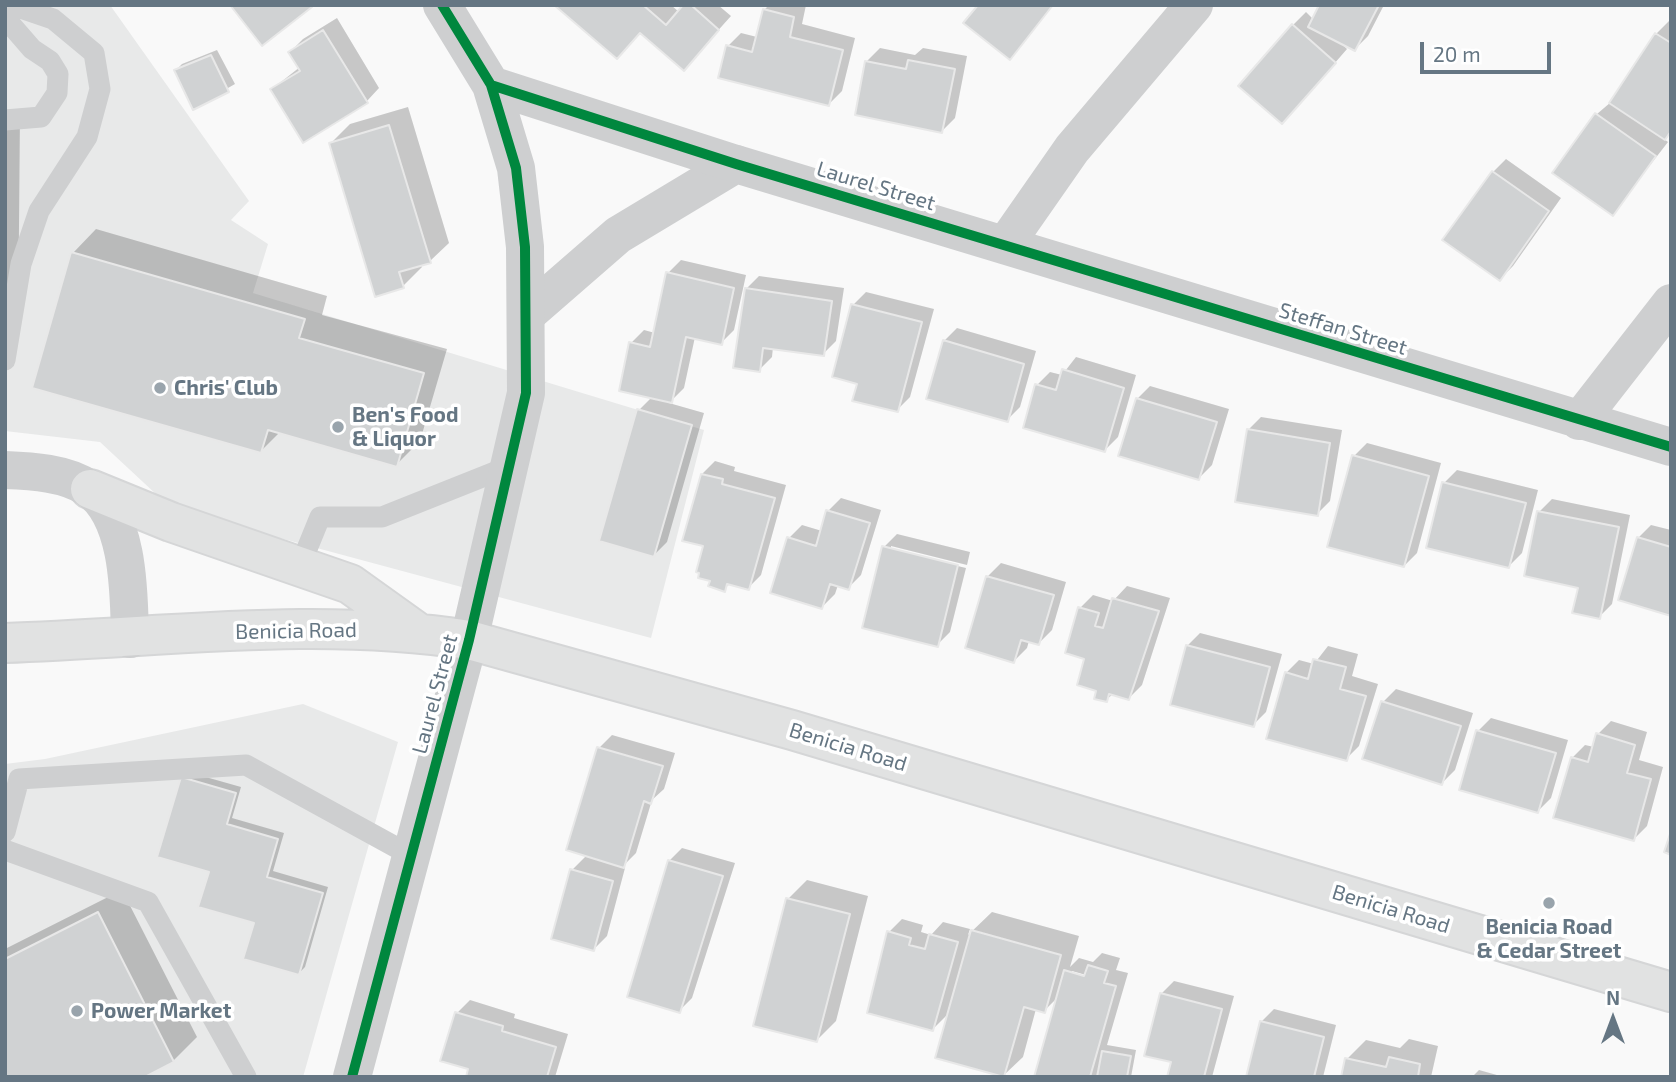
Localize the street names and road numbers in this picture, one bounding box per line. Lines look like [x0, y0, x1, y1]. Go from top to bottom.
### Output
street label: Laurel Street [814, 156, 938, 216]
street label: Steffan Street [1276, 298, 1410, 360]
street label: Benicia Road [235, 617, 357, 645]
street label: Laurel Street [407, 631, 463, 757]
street label: Benicia Road [786, 717, 910, 777]
street label: Benicia Road [1329, 879, 1453, 939]

